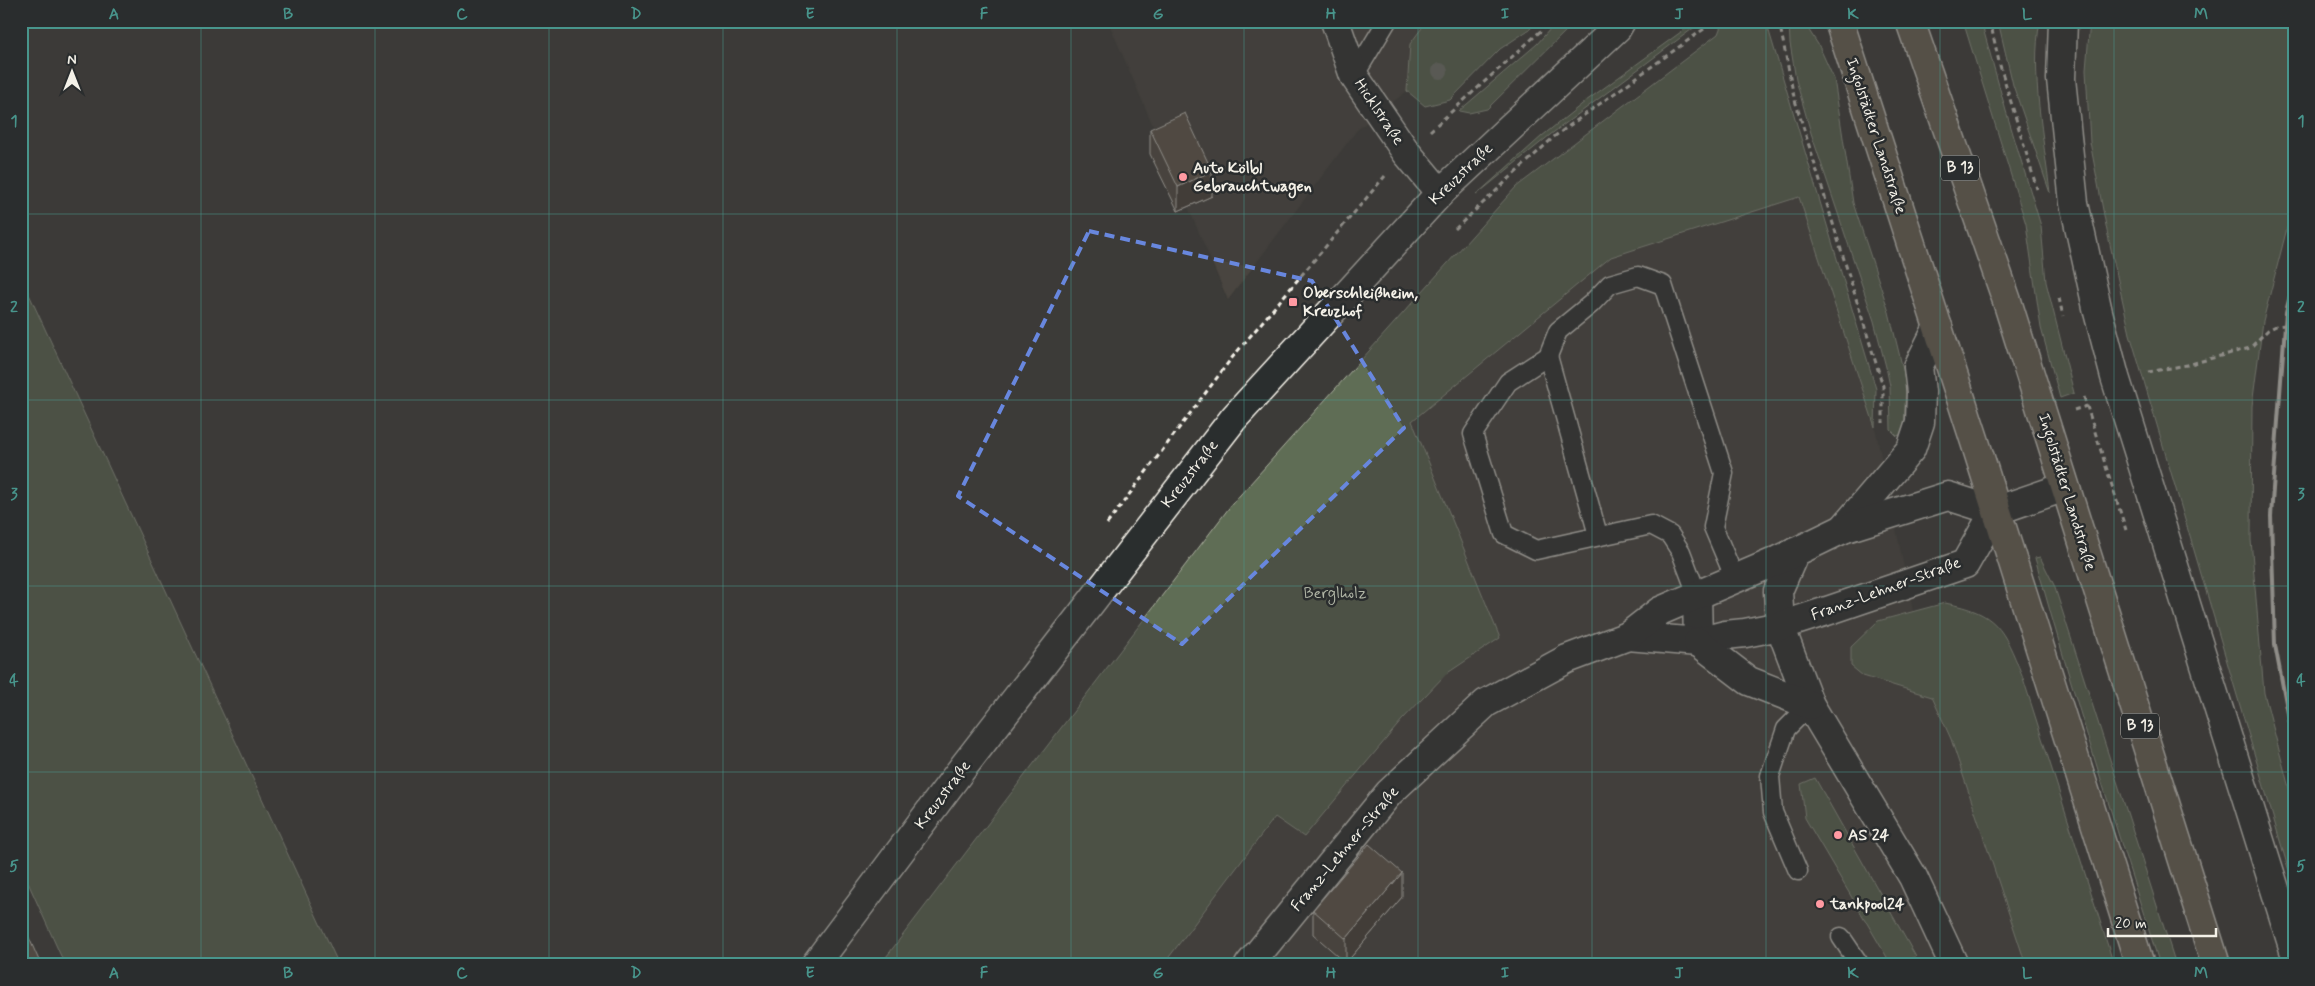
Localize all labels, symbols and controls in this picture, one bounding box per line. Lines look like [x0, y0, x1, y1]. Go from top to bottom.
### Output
text: A [109, 4, 119, 25]
text: B [283, 4, 293, 25]
text: C [456, 4, 468, 25]
text: D [630, 4, 642, 25]
text: E [805, 4, 815, 25]
text: F [980, 4, 989, 25]
text: G [1153, 4, 1164, 25]
text: H [1326, 4, 1337, 25]
text: I [1501, 4, 1510, 25]
text: J [1674, 4, 1684, 25]
text: K [1847, 4, 1859, 25]
text: L [2022, 4, 2033, 25]
text: M [2194, 4, 2208, 25]
north arrow [48, 48, 98, 98]
text: N [67, 51, 77, 69]
street label: Ingolstädter Landstraße [1840, 55, 1911, 217]
street label: Hicklstraße [1349, 75, 1409, 149]
text: 1 [10, 111, 18, 132]
text: 1 [2297, 111, 2305, 132]
street label: Kreuzstraße [1425, 138, 1498, 210]
road number: B 13 [1941, 156, 1979, 180]
place label: Auto Kölbl Gebrauchtwagen [1193, 158, 1312, 199]
marker: Auto Kölbl Gebrauchtwagen [1177, 171, 1189, 183]
place label: Oberschleißheim, Kreuzhof [1303, 283, 1418, 322]
marker: Oberschleißheim, Kreuzhof [1287, 296, 1299, 308]
text: 2 [10, 297, 18, 318]
text: 2 [2297, 297, 2305, 318]
street label: Ingolstädter Landstraße [2032, 411, 2101, 574]
street label: Kreuzstraße [1157, 435, 1223, 512]
text: 3 [10, 484, 18, 505]
text: 3 [2297, 484, 2305, 505]
street label: Franz-Lehner-Straße [1808, 552, 1964, 626]
park label: Berglholz [1303, 583, 1367, 605]
text: 4 [9, 670, 19, 691]
text: 4 [2296, 670, 2306, 691]
road number: B 13 [2121, 714, 2159, 738]
street label: Kreuzstraße [910, 756, 976, 834]
street label: Franz-Lehner-Straße [1286, 782, 1404, 916]
place label: AS 24 [1848, 825, 1889, 846]
marker: AS 24 [1832, 829, 1844, 841]
text: 5 [9, 856, 19, 877]
text: 5 [2296, 856, 2306, 877]
place label: tankpool24 [1829, 894, 1905, 915]
marker: tankpool24 [1814, 898, 1826, 910]
scale bar [2108, 906, 2215, 938]
text: 20 m [2115, 914, 2147, 934]
text: A [109, 963, 119, 984]
text: B [283, 963, 293, 984]
text: C [456, 963, 468, 984]
text: D [630, 963, 642, 984]
text: E [805, 963, 815, 984]
text: F [980, 963, 989, 984]
text: G [1153, 963, 1164, 984]
text: H [1326, 963, 1337, 984]
text: I [1501, 963, 1510, 984]
text: J [1674, 963, 1684, 984]
text: K [1847, 963, 1859, 984]
text: L [2022, 963, 2033, 984]
text: M [2194, 963, 2208, 984]

